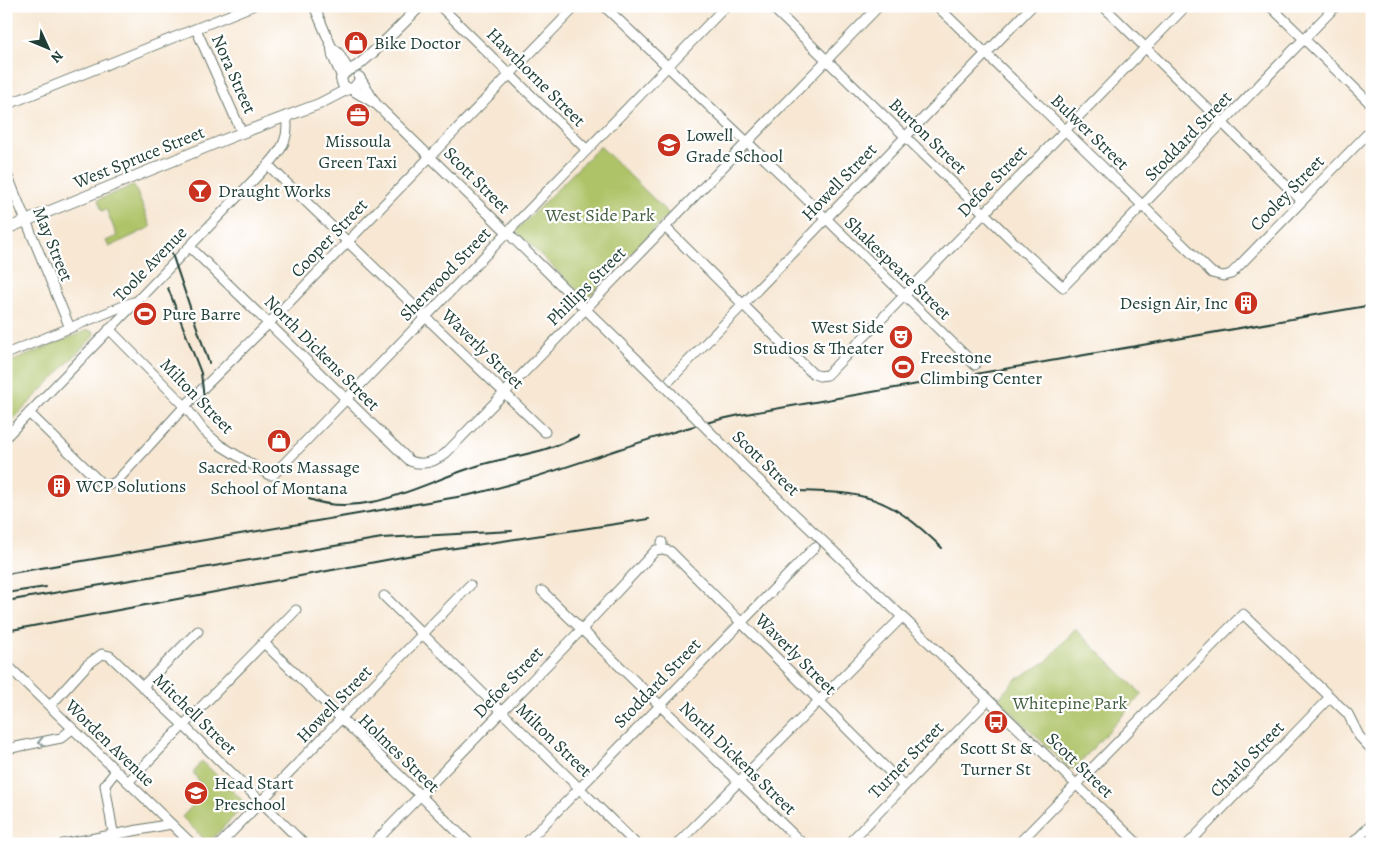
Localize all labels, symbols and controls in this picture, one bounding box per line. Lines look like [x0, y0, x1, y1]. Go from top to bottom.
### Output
north arrow [22, 22, 72, 72]
street label: Hawthorne Street [481, 22, 591, 132]
shop icon: Bike Doctor [343, 30, 369, 56]
street label: Nora Street [206, 31, 262, 118]
place label: Bike Doctor [374, 31, 461, 55]
text: N [47, 46, 67, 67]
street label: Stoddard Street [1139, 86, 1237, 186]
street label: Bulwer Street [1046, 89, 1134, 175]
street label: Burton Street [884, 93, 972, 179]
office icon: Missoula Green Taxi [345, 102, 371, 128]
street label: West Spruce Street [69, 120, 208, 195]
place label: Lowell Grade School [686, 123, 783, 168]
place label: Missoula Green Taxi [319, 129, 397, 174]
school or university icon: Lowell Grade School [656, 132, 682, 158]
street label: Howell Street [796, 138, 882, 226]
street label: Defoe Street [952, 140, 1032, 222]
street label: Scott Street [438, 141, 516, 219]
street label: Cooley Street [1245, 150, 1329, 236]
bar icon: Draught Works [187, 178, 213, 204]
place label: Draught Works [218, 179, 331, 203]
street label: Cooper Street [285, 193, 373, 283]
street label: May Street [27, 203, 79, 285]
park label: West Side Park [544, 203, 655, 227]
street label: Shakespeare Street [839, 211, 957, 325]
street label: Toole Avenue [108, 221, 192, 307]
street label: Sherwood Street [394, 222, 496, 326]
street label: Phillips Street [541, 241, 631, 331]
street label: North Dickens Street [259, 290, 385, 416]
building icon: Design Air, Inc [1233, 290, 1259, 316]
place label: Design Air, Inc [1120, 291, 1228, 315]
sports icon: Pure Barre [132, 301, 158, 327]
place label: Pure Barre [162, 302, 241, 326]
street label: Waverly Street [436, 303, 530, 395]
place label: West Side Studios & Theater [753, 315, 884, 360]
theatre icon: West Side Studios & Theater [888, 324, 914, 350]
place label: Freestone Climbing Center [920, 345, 1042, 390]
street label: Milton Street [155, 353, 239, 439]
sports icon: Freestone Climbing Center [890, 354, 916, 380]
street label: Scott Street [727, 425, 805, 501]
shop icon: Sacred Roots Massage School of Montana [266, 428, 292, 454]
place label: Sacred Roots Massage School of Montana [198, 455, 360, 500]
building icon: WCP Solutions [46, 473, 72, 499]
place label: WCP Solutions [75, 474, 186, 498]
street label: Waverly Street [749, 607, 842, 700]
street label: Stoddard Street [608, 633, 706, 733]
street label: Defoe Street [468, 641, 548, 723]
street label: Howell Street [291, 660, 377, 748]
street label: Mitchell Street [148, 668, 242, 760]
park label: Whitepine Park [1011, 691, 1128, 715]
street label: Worden Avenue [59, 693, 160, 792]
street label: North Dickens Street [674, 696, 802, 820]
street label: Milton Street [511, 698, 597, 782]
street label: Holmes Street [353, 708, 445, 798]
bus stop icon: Scott St & Turner St [983, 709, 1009, 735]
street label: Turner Street [863, 716, 949, 804]
street label: Charlo Street [1205, 716, 1289, 802]
street label: Scott Street [1041, 727, 1119, 803]
place label: Scott St & Turner St [960, 736, 1033, 781]
one-way arrow [36, 737, 45, 747]
place label: Head Start Preschool [214, 771, 294, 816]
school or university icon: Head Start Preschool [183, 780, 209, 806]

